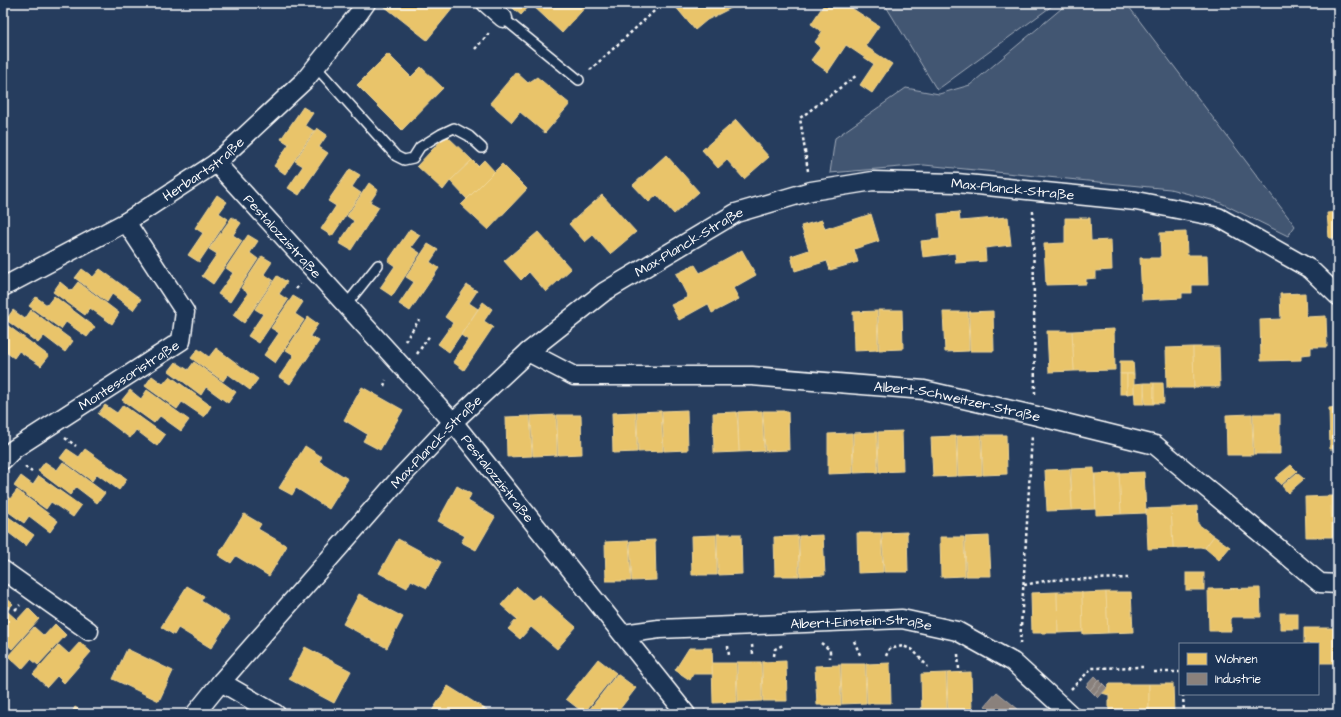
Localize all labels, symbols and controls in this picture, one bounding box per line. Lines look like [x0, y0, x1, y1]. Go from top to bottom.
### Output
street label: Herbartstraße [159, 132, 249, 206]
street label: Max-Planck-Straße [951, 174, 1076, 206]
street label: Pestalozzistraße [238, 190, 326, 283]
street label: Max-Planck-Straße [631, 202, 746, 282]
street label: Montessoristraße [75, 335, 184, 416]
street label: Albert-Schweitzer-Straße [873, 377, 1043, 428]
street label: Max-Planck-Straße [386, 390, 487, 493]
street label: Pestalozzistraße [456, 431, 539, 527]
street label: Albert-Einstein-Straße [790, 610, 934, 636]
legend [1179, 643, 1319, 695]
text: Wohnen [1215, 651, 1257, 668]
text: Industrie [1215, 671, 1261, 688]

